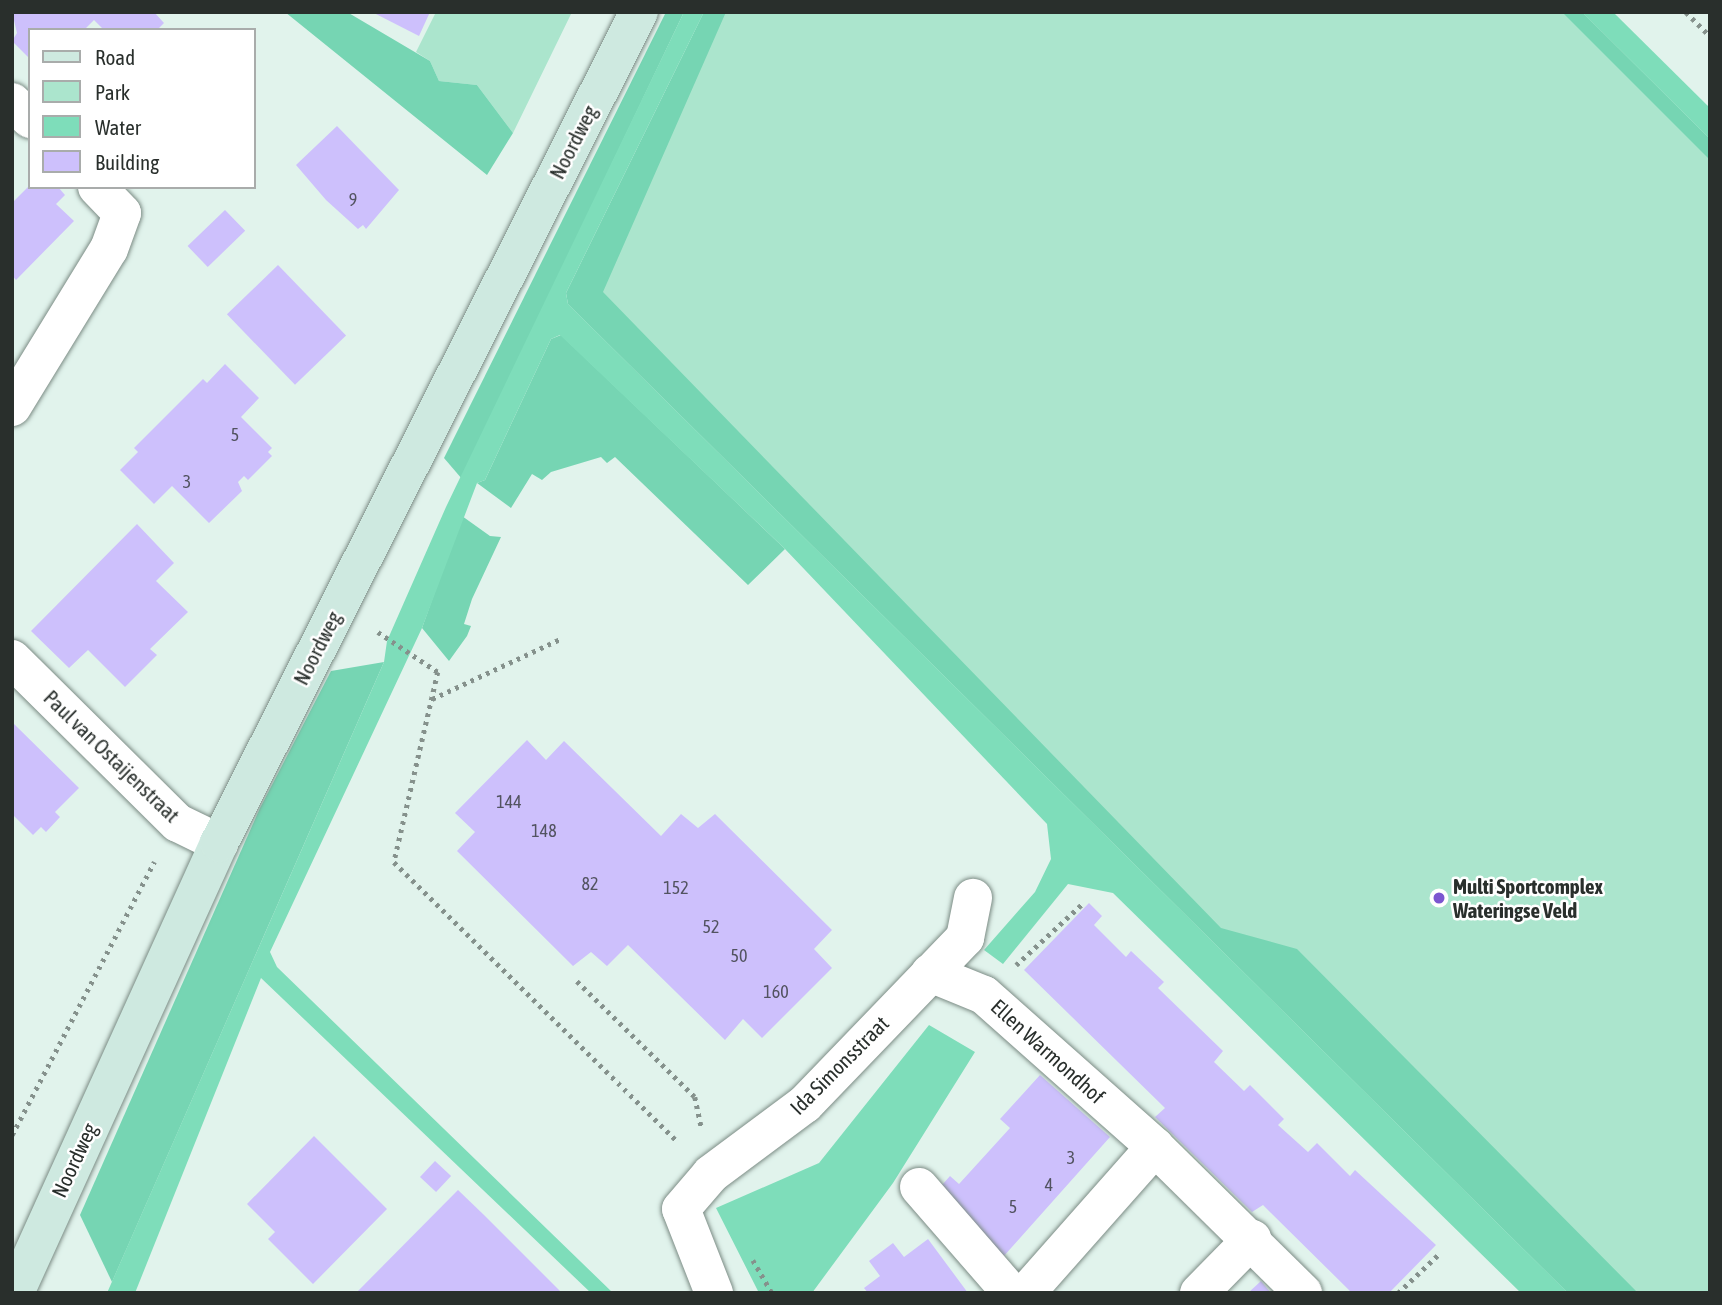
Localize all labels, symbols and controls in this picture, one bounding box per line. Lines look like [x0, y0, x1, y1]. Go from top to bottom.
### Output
legend [28, 28, 256, 189]
text: Road [95, 45, 135, 69]
text: Park [95, 80, 130, 104]
street label: Noordweg [544, 101, 602, 183]
text: Water [95, 115, 141, 139]
text: Building [95, 150, 159, 174]
house number: 9 [349, 189, 357, 211]
house number: 5 [231, 424, 239, 446]
house number: 3 [183, 471, 191, 493]
street label: Noordweg [288, 607, 346, 689]
street label: Paul van Ostaijenstraat [39, 685, 185, 827]
house number: 144 [496, 791, 522, 813]
house number: 148 [531, 820, 557, 842]
house number: 82 [582, 873, 598, 895]
place label: Multi Sportcomplex Wateringse Veld [1453, 873, 1603, 923]
house number: 152 [663, 877, 689, 899]
marker: Multi Sportcomplex Wateringse Veld [1431, 890, 1447, 906]
house number: 52 [703, 916, 719, 938]
house number: 50 [731, 945, 747, 967]
house number: 160 [763, 981, 789, 1003]
street label: Ellen Warmondhof [986, 993, 1110, 1109]
street label: Ida Simonsstraat [784, 1010, 894, 1120]
street label: Noordweg [46, 1119, 102, 1201]
house number: 3 [1067, 1147, 1075, 1169]
house number: 4 [1045, 1174, 1053, 1196]
house number: 5 [1009, 1196, 1017, 1218]

